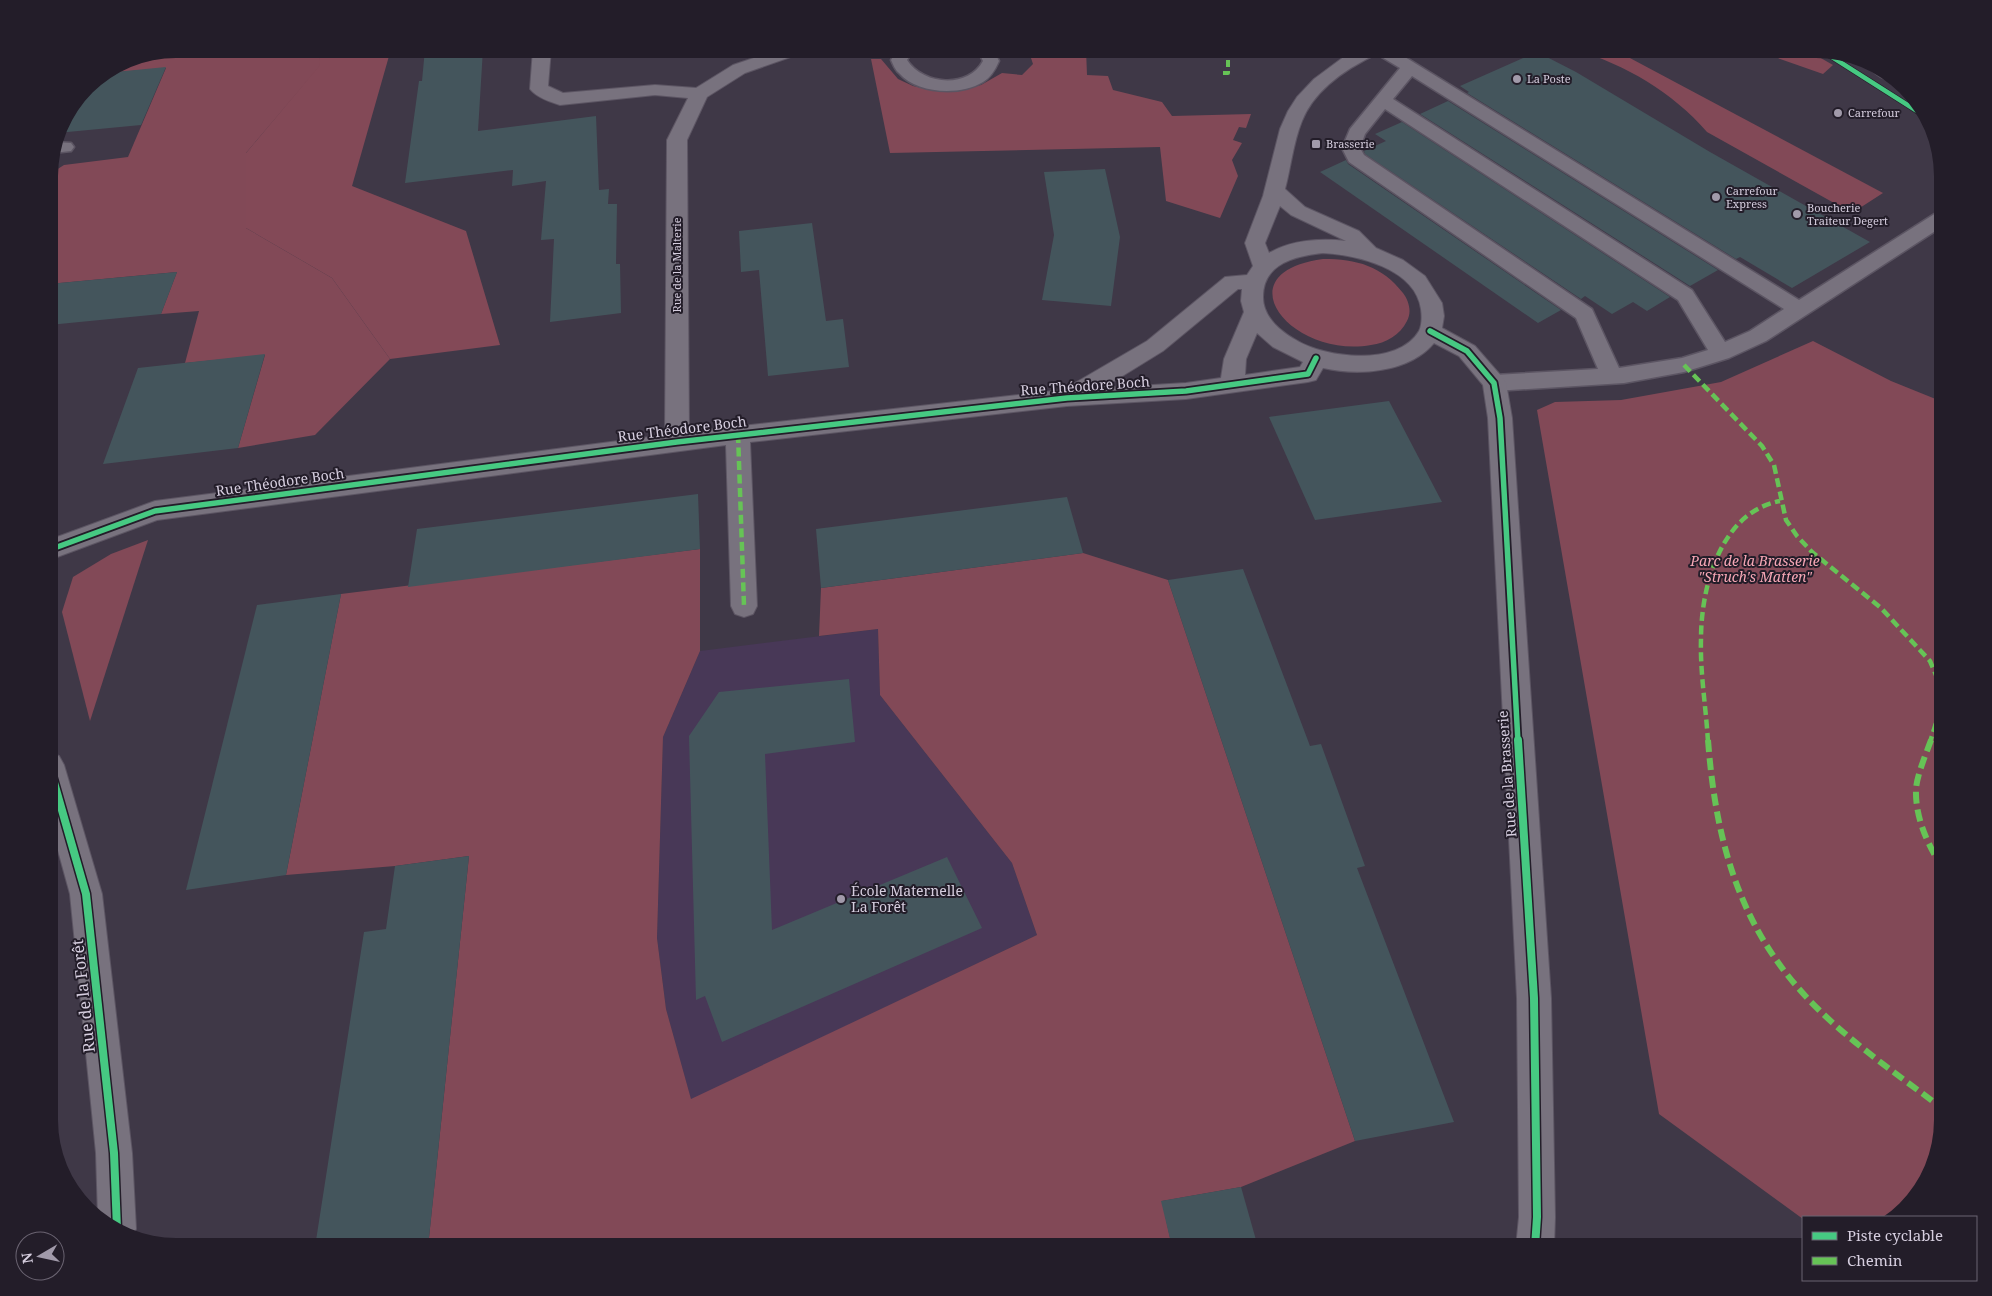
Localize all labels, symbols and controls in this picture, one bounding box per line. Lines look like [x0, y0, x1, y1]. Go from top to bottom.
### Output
place label: La Poste [1527, 71, 1571, 86]
marker: La Poste [1511, 73, 1523, 85]
place label: Carrefour [1848, 105, 1901, 120]
marker: Carrefour [1832, 107, 1844, 119]
place label: Brasserie [1326, 136, 1375, 151]
marker: Brasserie [1310, 138, 1322, 150]
place label: Carrefour Express [1726, 183, 1779, 211]
marker: Carrefour Express [1710, 191, 1722, 203]
place label: Boucherie Traiteur Degert [1807, 200, 1888, 228]
marker: Boucherie Traiteur Degert [1791, 208, 1803, 220]
street label: Rue de la Malterie [669, 217, 684, 313]
street label: Rue Théodore Boch [1020, 371, 1150, 400]
street label: Rue Théodore Boch [616, 411, 748, 446]
street label: Rue Théodore Boch [214, 463, 346, 500]
park label: Parc de la Brasserie "Struch's Matten" [1689, 551, 1820, 586]
street label: Rue de la Brasserie [1493, 710, 1520, 838]
place label: École Maternelle La Forêt [851, 881, 963, 916]
marker: École Maternelle La Forêt [835, 893, 847, 905]
street label: Rue de la Forêt [66, 938, 100, 1054]
legend [1802, 1216, 1977, 1281]
text: Piste cyclable [1847, 1225, 1943, 1245]
north arrow [15, 1231, 65, 1281]
text: Chemin [1847, 1250, 1903, 1270]
text: N [16, 1251, 37, 1265]

